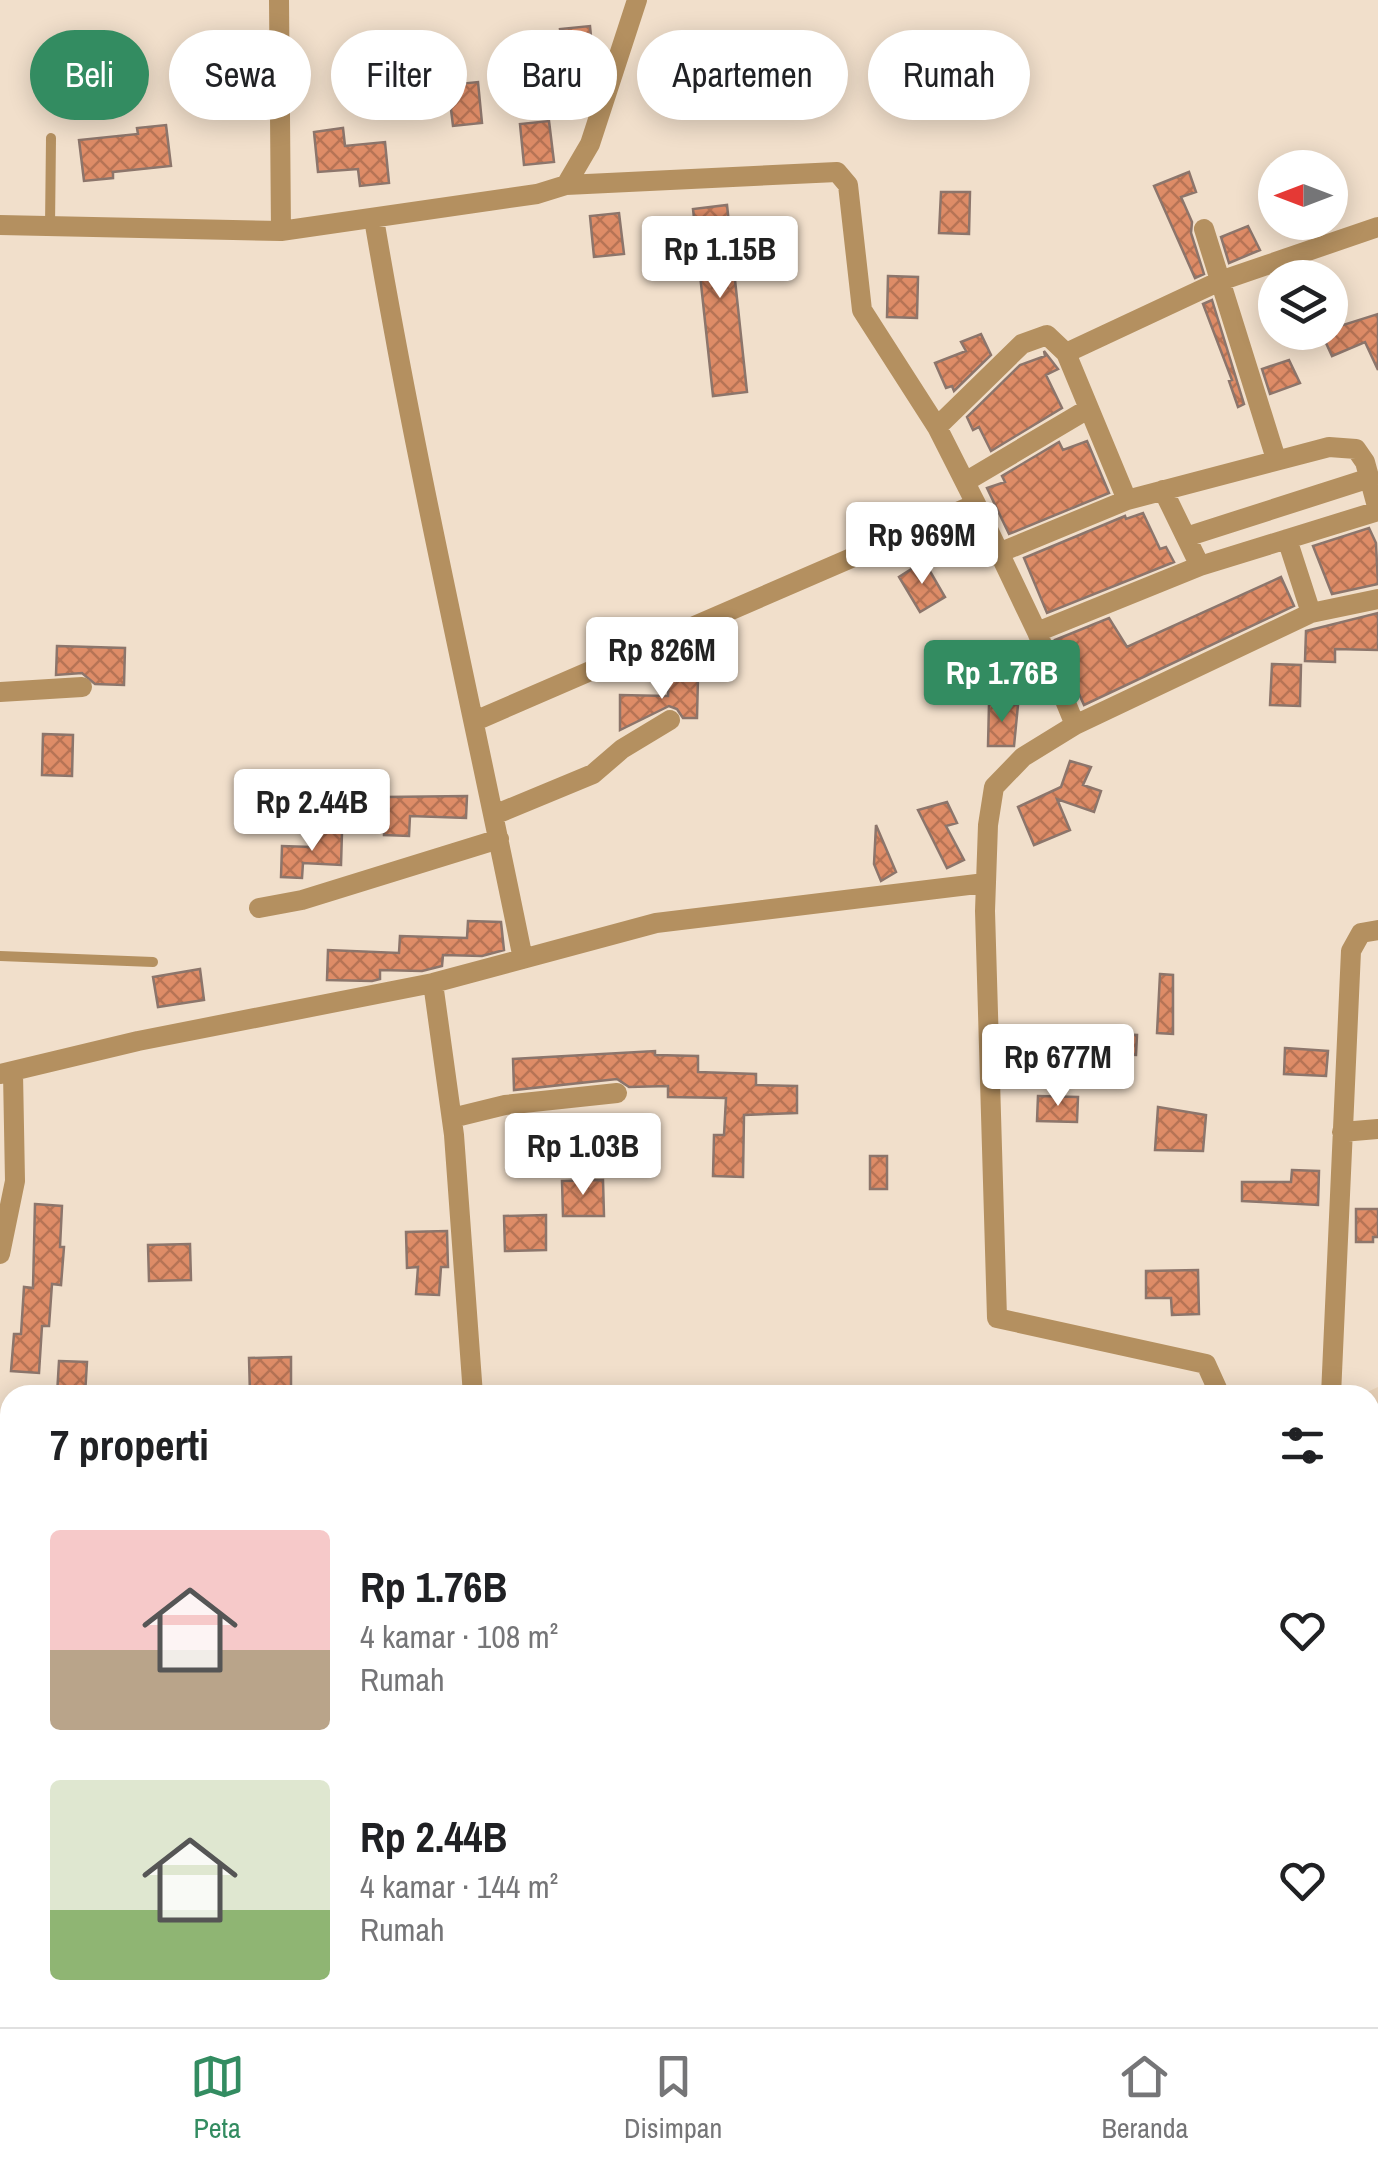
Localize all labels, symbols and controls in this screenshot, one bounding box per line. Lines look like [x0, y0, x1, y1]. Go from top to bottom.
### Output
chip: Beli [30, 30, 149, 120]
chip: Sewa [169, 30, 311, 120]
chip: Filter [331, 30, 467, 120]
chip: Baru [487, 30, 617, 120]
chip: Apartemen [637, 30, 848, 120]
chip: Rumah [868, 30, 1030, 120]
north arrow [1258, 150, 1348, 240]
map controls [1258, 150, 1348, 350]
pin: Rp 1.15B [617, 216, 823, 301]
text: Rp 1.15B [664, 227, 776, 270]
button: layers [1258, 260, 1348, 350]
pin: Rp 969M [830, 502, 1014, 587]
text: Rp 969M [868, 513, 976, 556]
pin: Rp 826M [570, 617, 754, 702]
text: Rp 826M [608, 628, 716, 671]
pin: Rp 1.76B [899, 640, 1105, 725]
text: Rp 1.76B [946, 651, 1058, 694]
pin: Rp 2.44B [209, 769, 415, 854]
text: Rp 2.44B [256, 780, 368, 823]
pin: Rp 677M [966, 1024, 1150, 1109]
text: Rp 677M [1004, 1035, 1112, 1078]
pin: Rp 1.03B [480, 1113, 686, 1198]
text: Rp 1.03B [527, 1124, 639, 1167]
text: 7 properti [50, 1417, 209, 1473]
icon: filters [1275, 1418, 1330, 1473]
text: Rp 1.76B [360, 1559, 507, 1615]
icon: home [130, 1570, 250, 1690]
icon: heart [1275, 1603, 1330, 1658]
text: 4 kamar · 108 m² [360, 1615, 558, 1658]
text: Rumah [360, 1658, 445, 1701]
text: Rp 2.44B [360, 1809, 507, 1865]
icon: home [130, 1820, 250, 1940]
icon: heart [1275, 1853, 1330, 1908]
text: 4 kamar · 144 m² [360, 1865, 558, 1908]
text: Rumah [360, 1908, 445, 1951]
tab: Peta [190, 2049, 245, 2147]
tab: Disimpan [624, 2049, 722, 2147]
tab: Beranda [1102, 2049, 1188, 2147]

